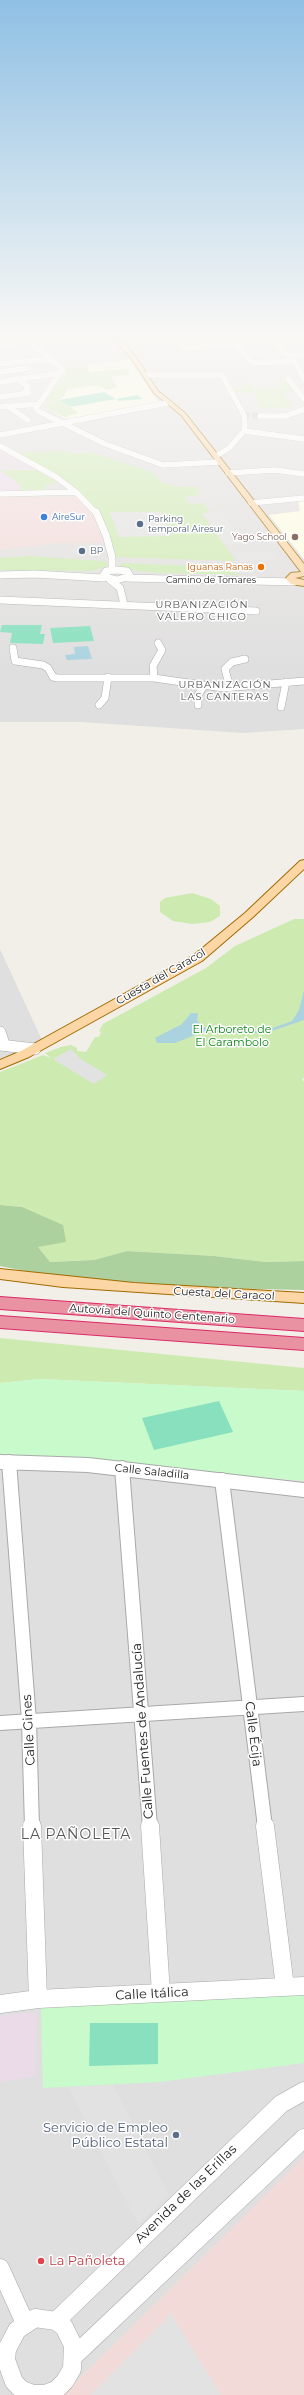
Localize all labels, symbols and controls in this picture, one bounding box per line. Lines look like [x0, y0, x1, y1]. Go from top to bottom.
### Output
marker: AireSur [39, 512, 49, 522]
place label: AireSur [52, 512, 85, 522]
place label: Parking temporal Airesur [148, 514, 223, 535]
marker: Parking temporal Airesur [135, 519, 145, 529]
place label: Yago School [232, 532, 287, 542]
marker: Yago School [290, 532, 300, 542]
marker: BP [77, 546, 87, 556]
place label: BP [90, 546, 103, 556]
place label: Iguanas Ranas [187, 562, 253, 572]
marker: Iguanas Ranas [256, 562, 266, 572]
street label: Camino de Tomares [166, 575, 256, 585]
district label: URBANIZACIÓN VALERO CHICO [155, 599, 249, 622]
district label: URBANIZACIÓN LAS CANTERAS [178, 679, 272, 702]
street label: Cuesta del Caracol [114, 946, 208, 1008]
park label: El Arboreto de El Carambolo [193, 1023, 271, 1049]
street label: Cuesta del Caracol [173, 1285, 275, 1303]
street label: Autovía del Quinto Centenario [69, 1302, 235, 1326]
street label: Calle Saladilla [114, 1462, 190, 1482]
street label: Calle Fuentes de Andalucía [129, 1643, 157, 1819]
street label: Calle Gines [19, 1694, 39, 1766]
street label: Calle Écija [241, 1701, 265, 1767]
district label: LA PAÑOLETA [21, 1827, 131, 1843]
street label: Calle Itálica [115, 1984, 189, 2004]
place label: Servicio de Empleo Público Estatal [43, 2120, 168, 2151]
marker: Servicio de Empleo Público Estatal [171, 2130, 181, 2140]
street label: Avenida de las Erillas [132, 2141, 240, 2247]
place label: La Pañoleta [49, 2253, 126, 2269]
marker: La Pañoleta [36, 2256, 46, 2266]

